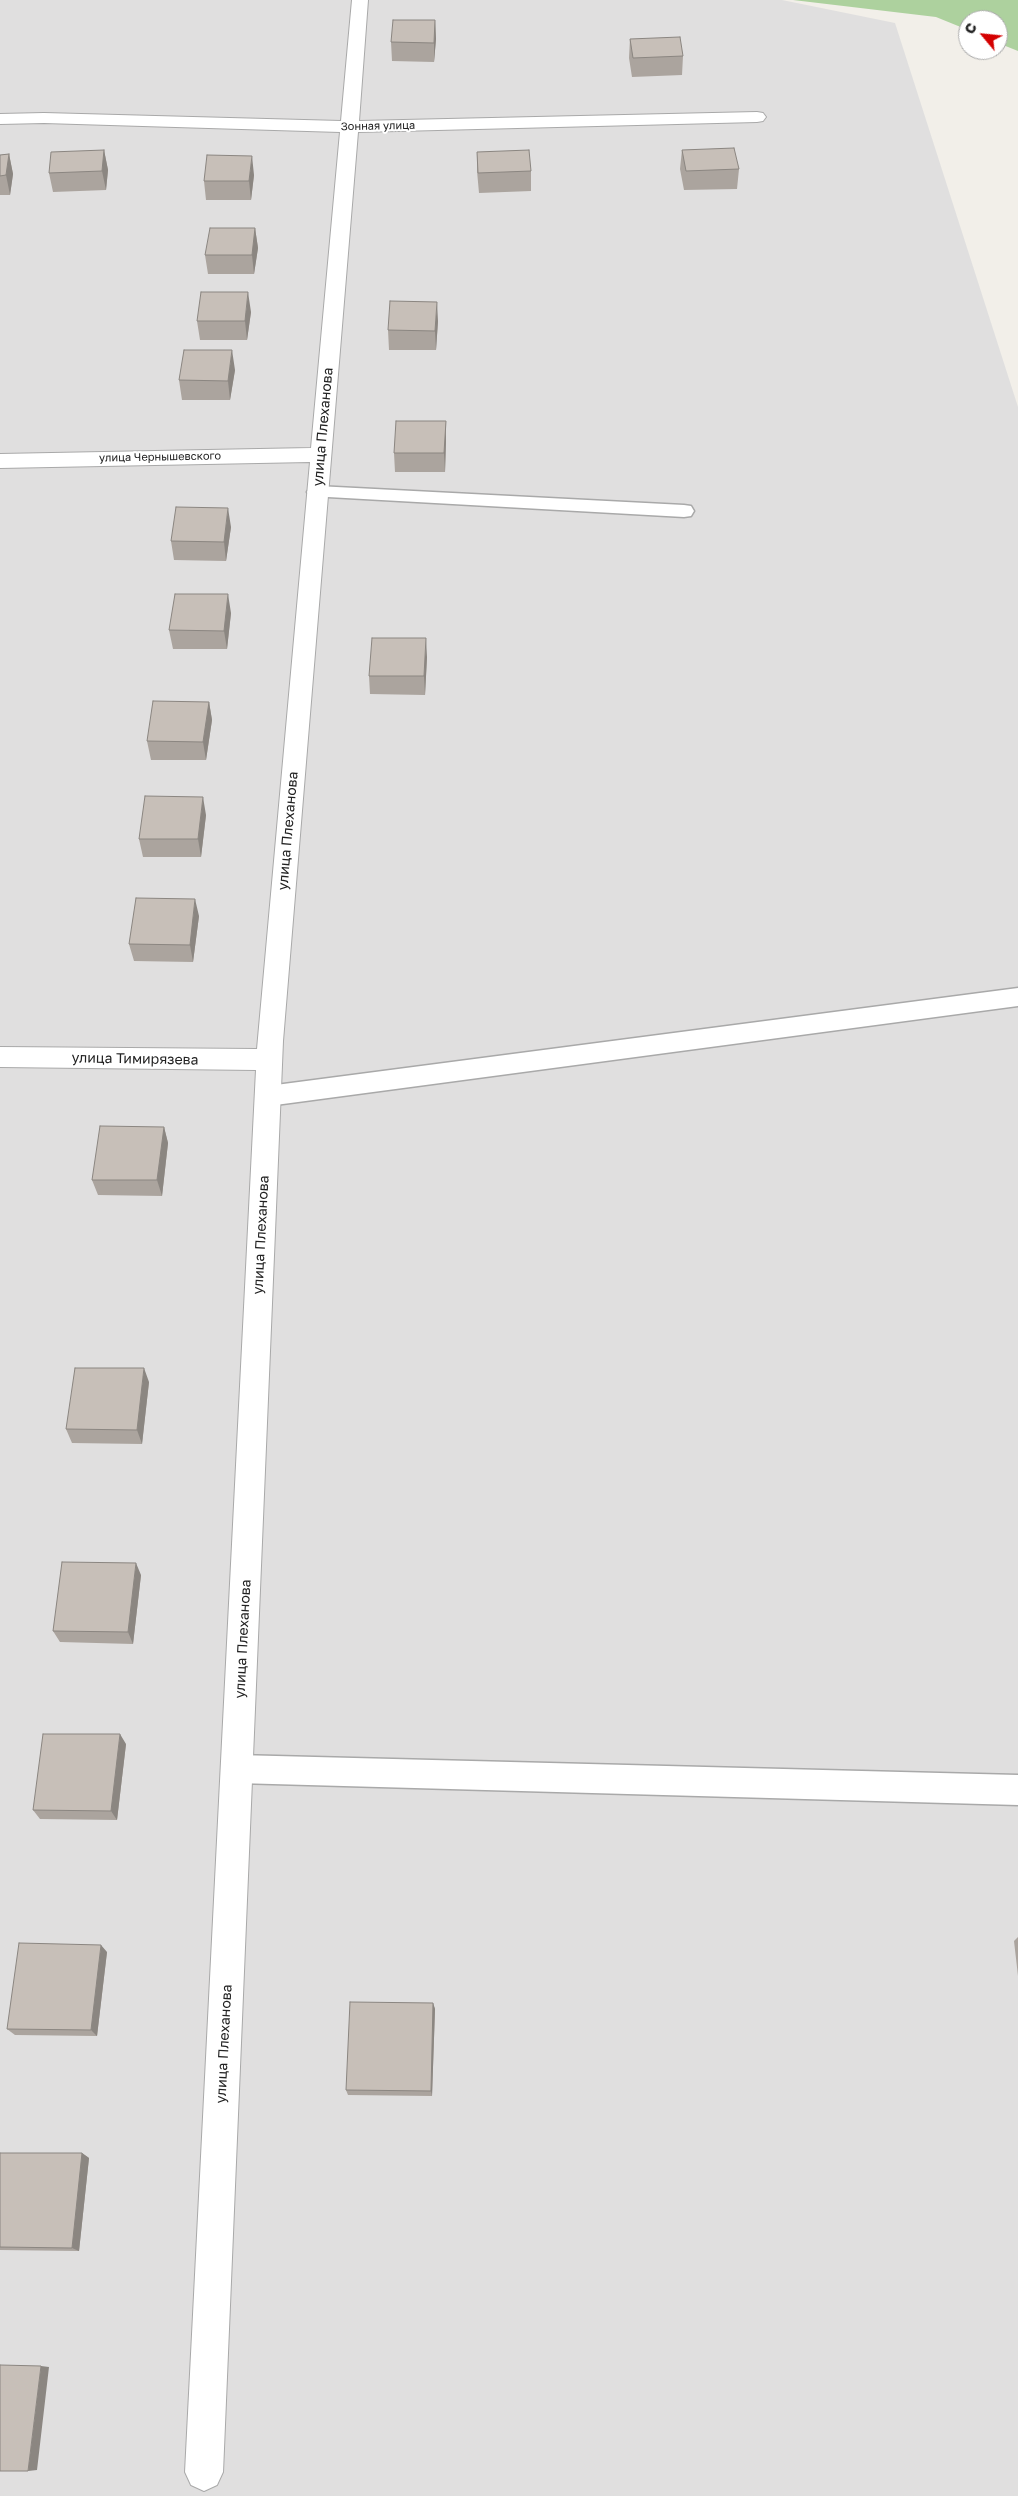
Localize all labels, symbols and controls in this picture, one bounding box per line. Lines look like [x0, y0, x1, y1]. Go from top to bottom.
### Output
north arrow [958, 10, 1008, 60]
text: С [960, 20, 980, 37]
street label: Зонная улица [341, 119, 415, 133]
street label: улица Плеханова [309, 367, 337, 487]
street label: улица Чернышевского [99, 449, 221, 465]
street label: улица Плеханова [274, 771, 302, 891]
street label: улица Тимирязева [71, 1049, 199, 1069]
street label: улица Плеханова [249, 1175, 273, 1295]
street label: улица Плеханова [231, 1579, 255, 1699]
street label: улица Плеханова [212, 1984, 236, 2104]

